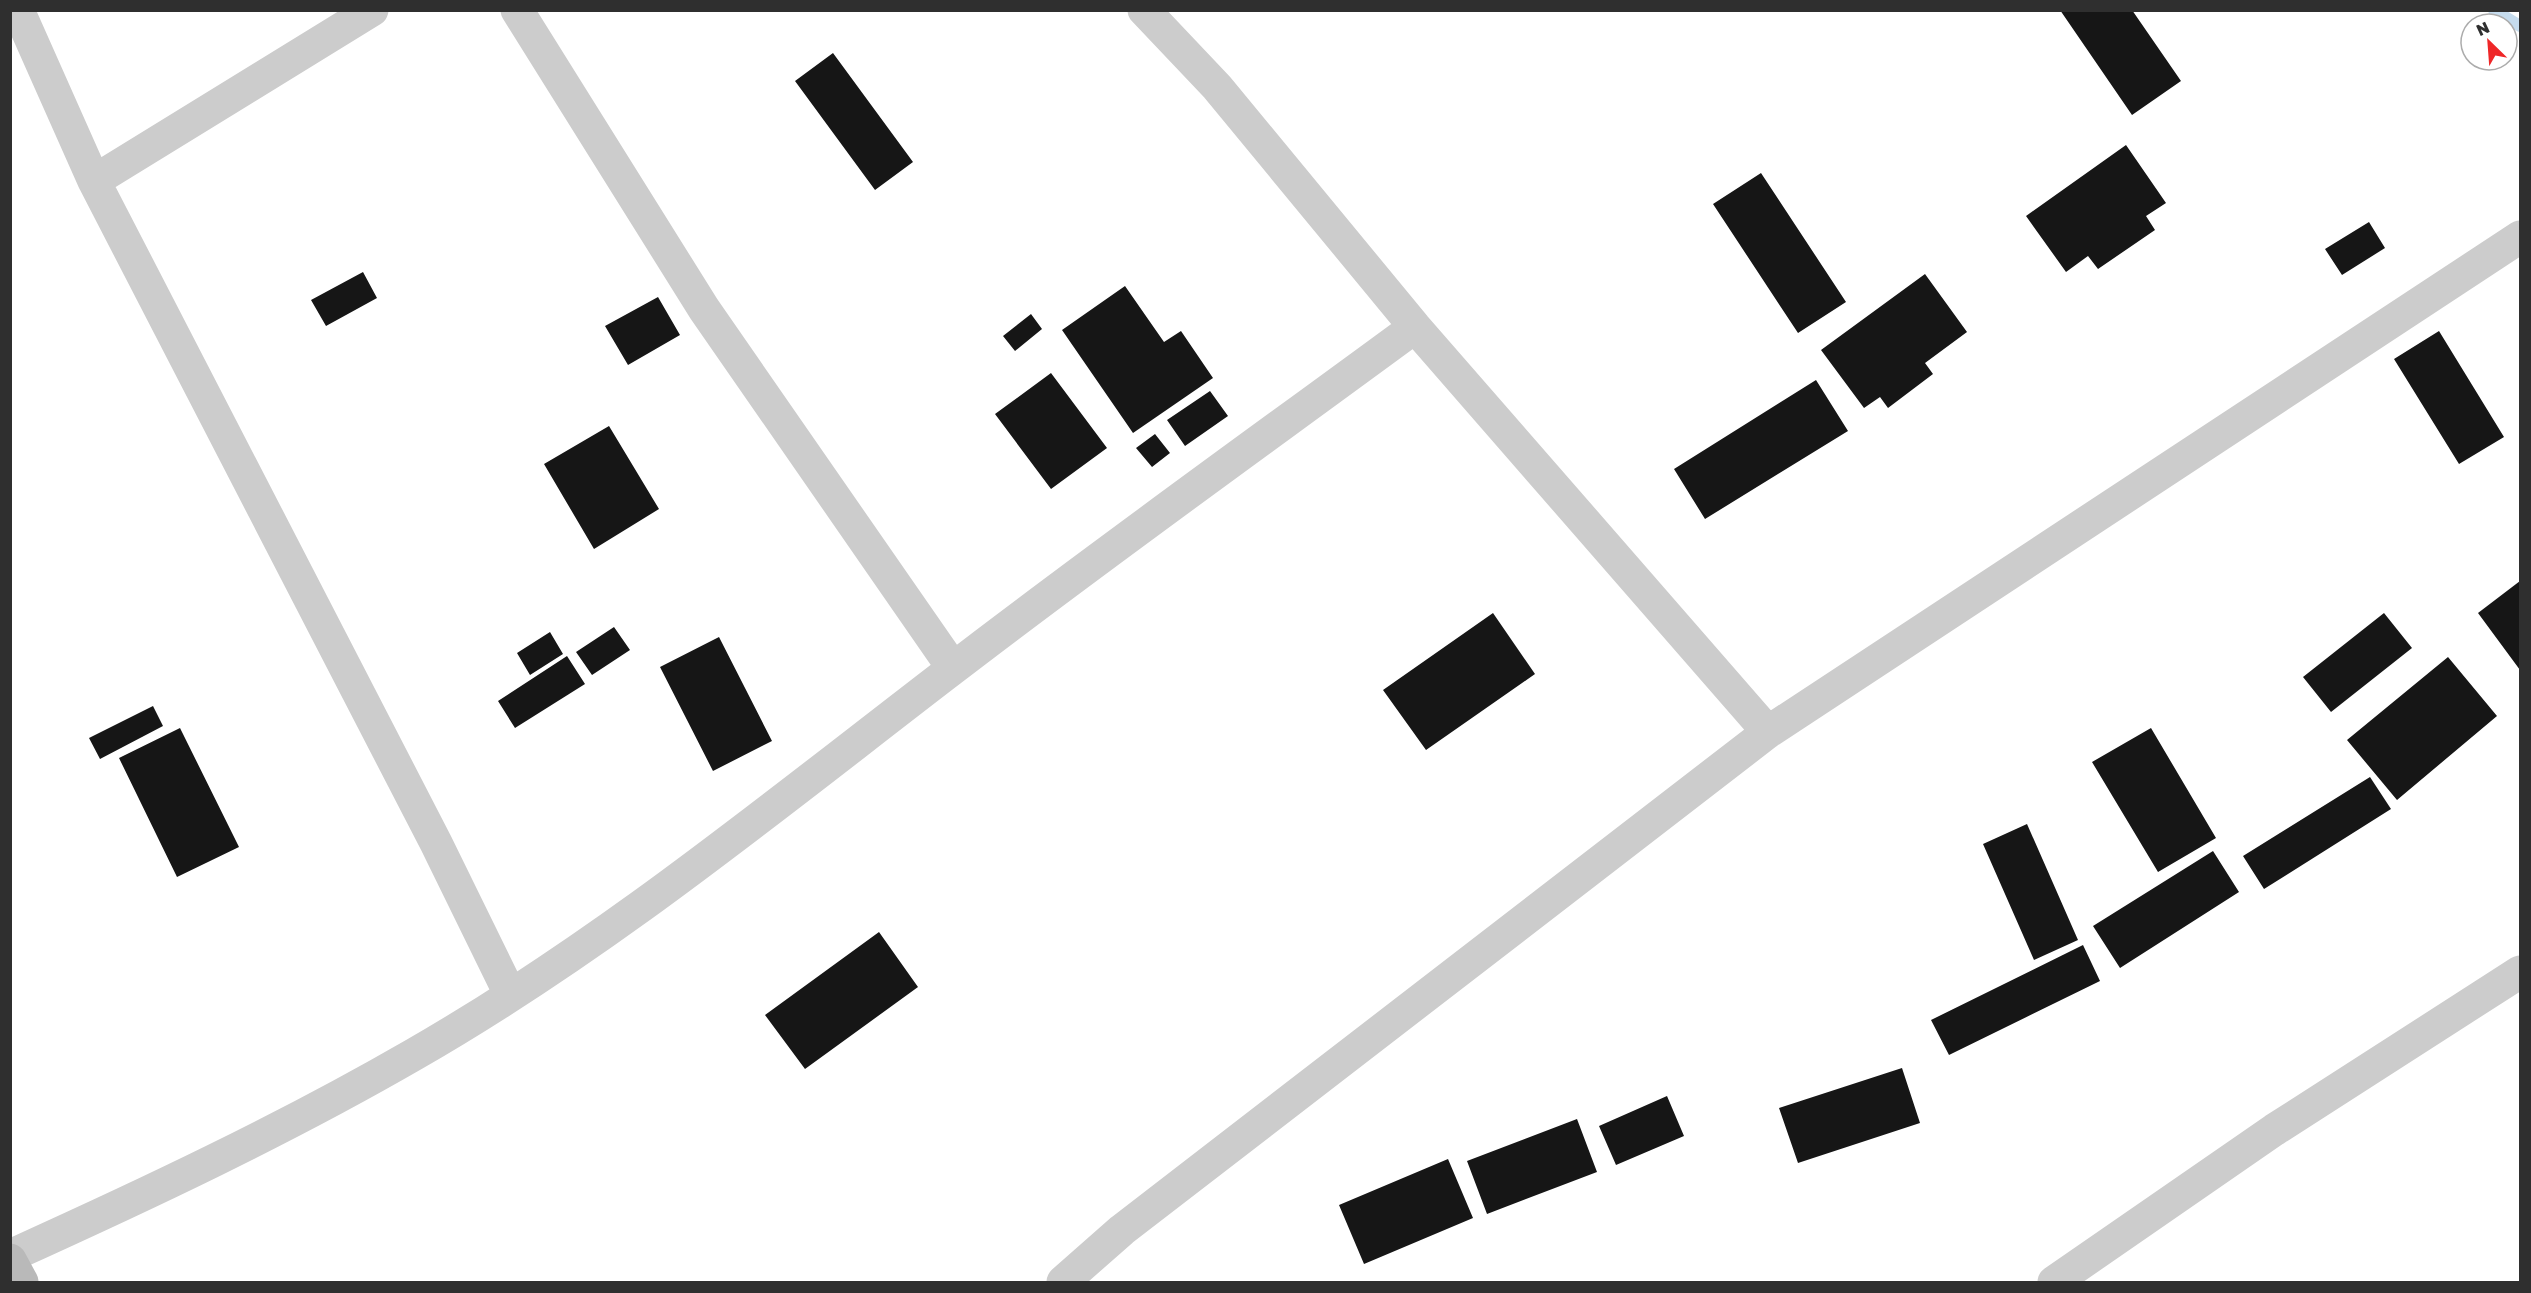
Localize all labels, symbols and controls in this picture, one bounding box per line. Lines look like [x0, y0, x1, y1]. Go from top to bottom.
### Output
north arrow [2459, 12, 2519, 72]
text: N [2473, 17, 2492, 40]

